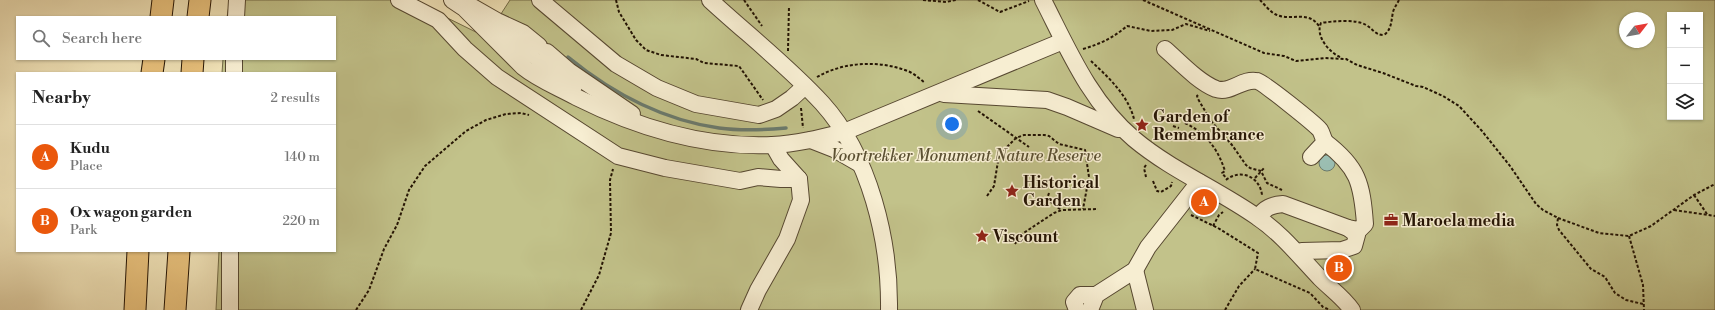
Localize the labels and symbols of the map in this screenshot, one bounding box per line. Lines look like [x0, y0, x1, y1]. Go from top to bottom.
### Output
north arrow [1619, 12, 1655, 48]
place label: Garden of Remembrance [1153, 107, 1265, 145]
your location [942, 114, 962, 134]
place icon: Garden of Remembrance [1134, 117, 1150, 133]
park label: Voortrekker Monument Nature Reserve [831, 146, 1101, 166]
place label: Historical Garden [1023, 173, 1100, 211]
place icon: Historical Garden [1004, 183, 1020, 199]
pin: A [1191, 187, 1217, 217]
place label: Maroela media [1402, 211, 1515, 231]
office icon: Maroela media [1383, 212, 1399, 228]
place label: Viscount [992, 227, 1058, 247]
place icon: Viscount [974, 228, 990, 244]
pin: B [1326, 253, 1352, 283]

